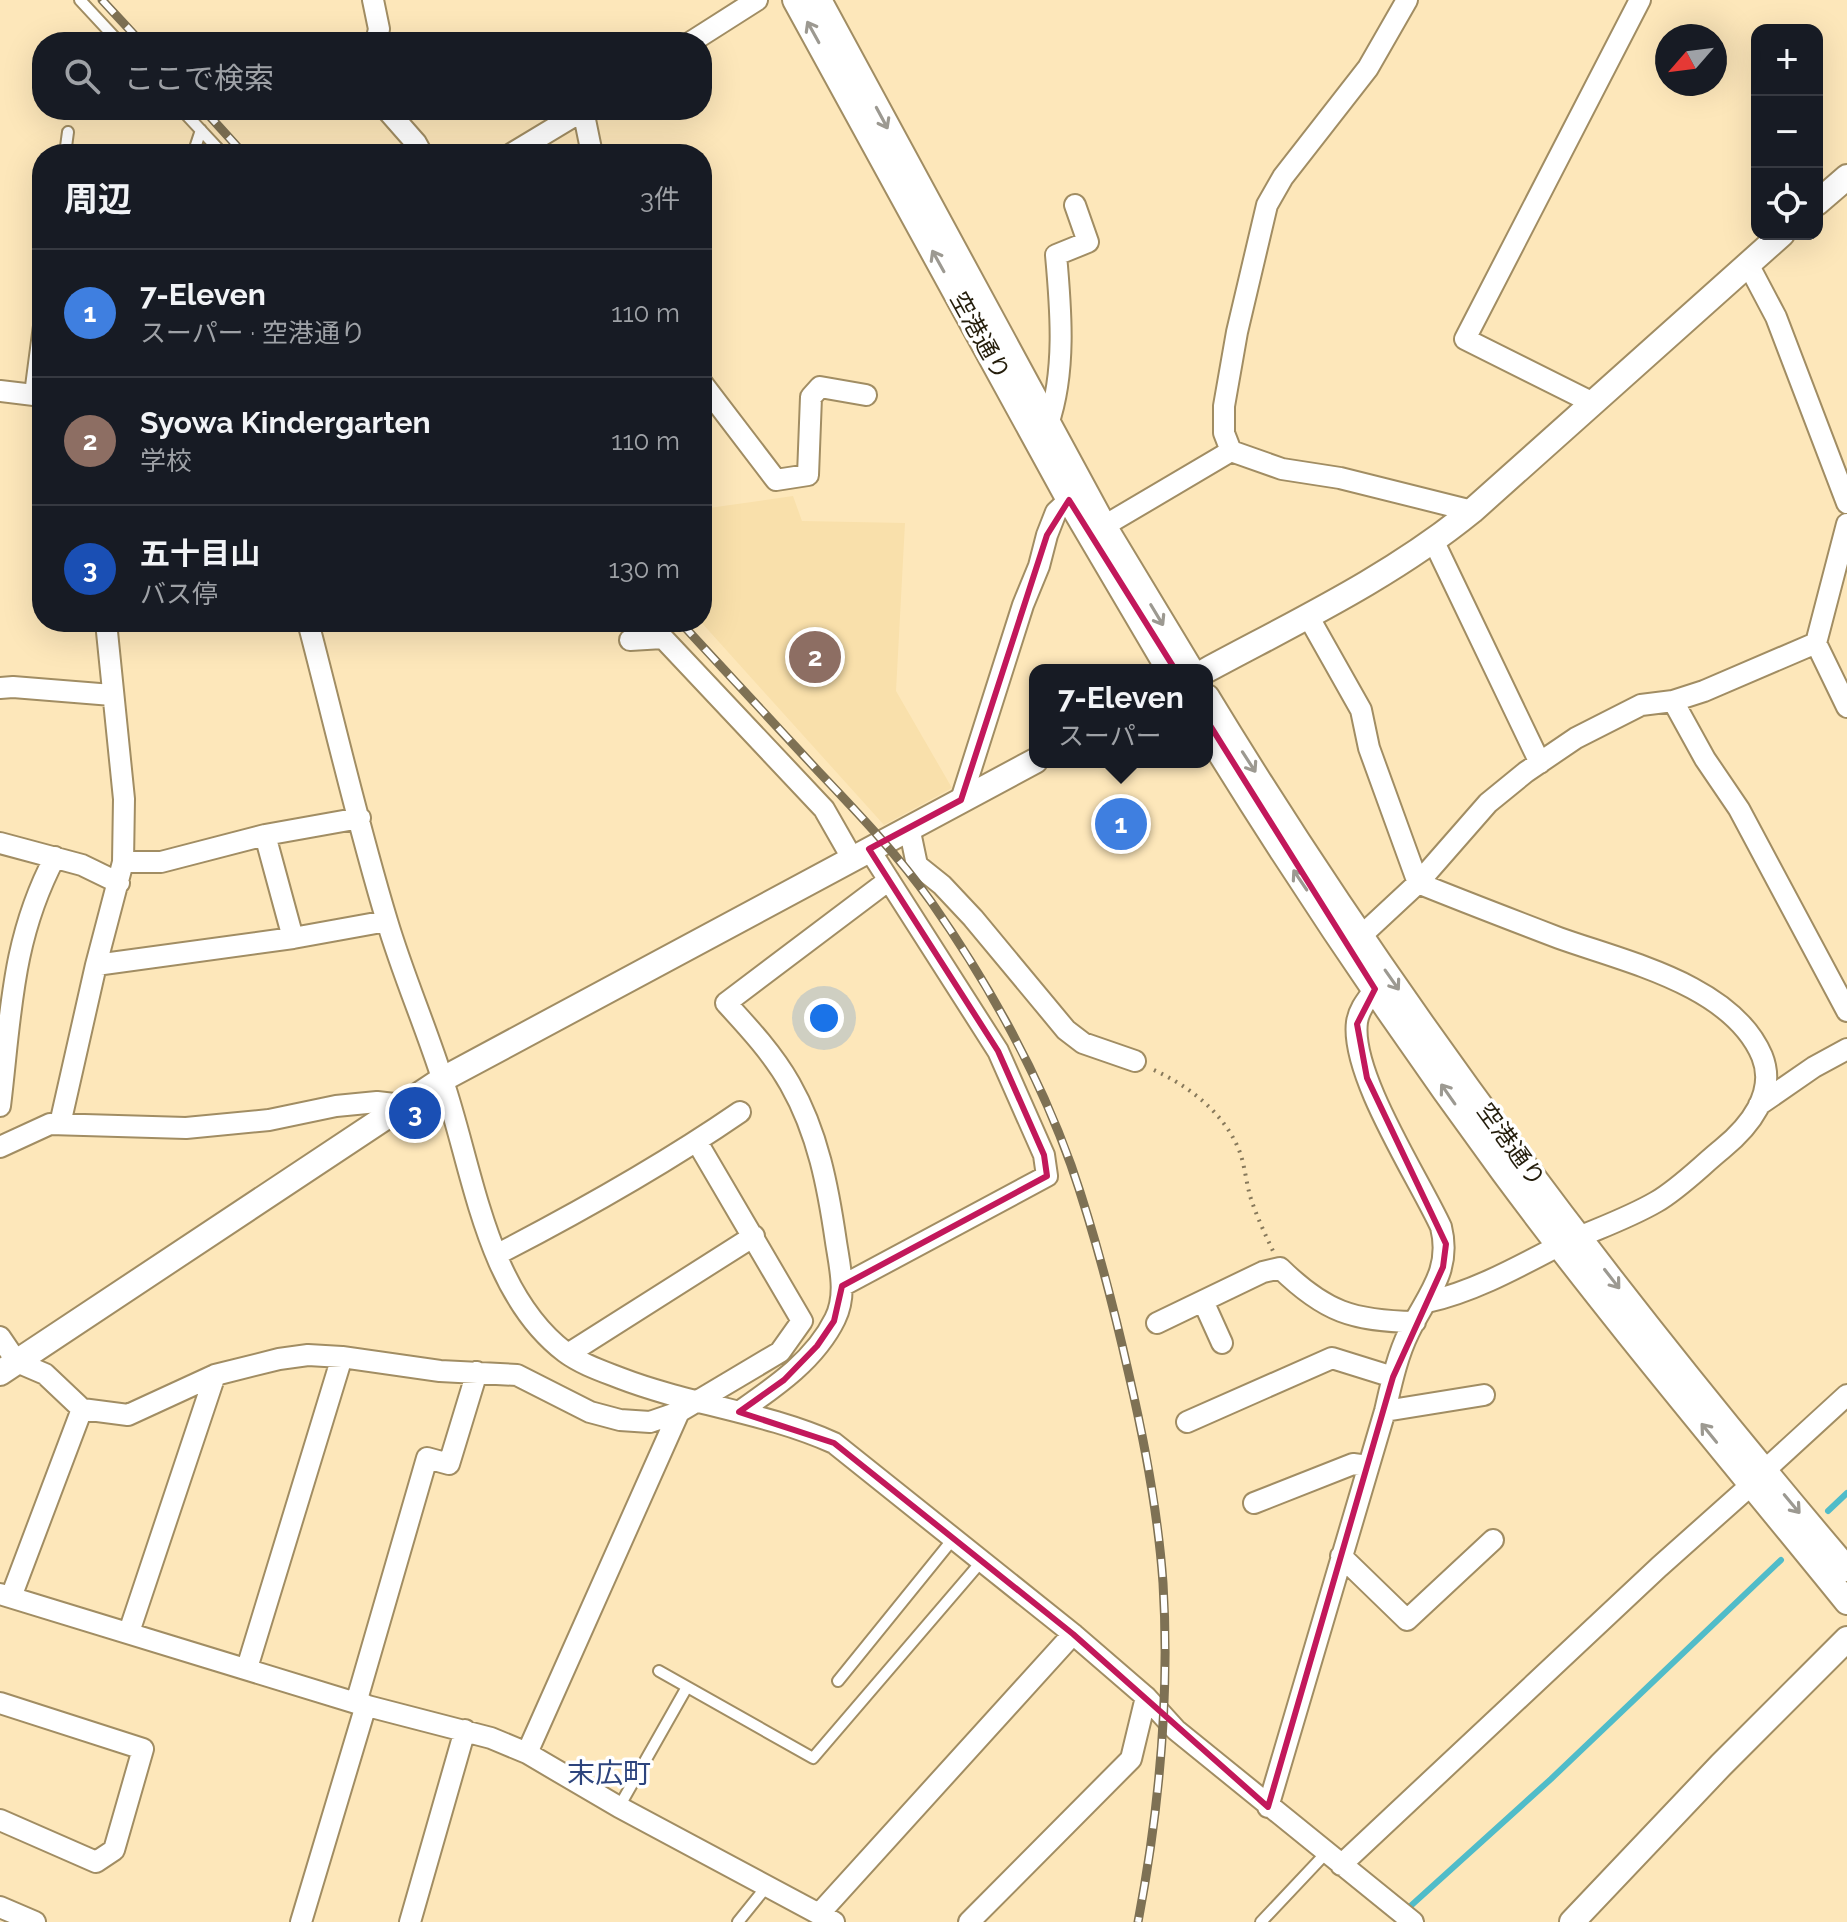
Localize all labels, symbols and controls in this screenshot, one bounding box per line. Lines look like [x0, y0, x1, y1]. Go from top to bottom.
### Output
one-way arrow [805, 21, 820, 45]
north arrow [1655, 24, 1727, 96]
map controls [1751, 24, 1823, 240]
button: + [1751, 24, 1823, 96]
search box [32, 32, 712, 120]
icon: search [60, 54, 104, 98]
text: ここで検索 [124, 61, 274, 96]
button: − [1751, 96, 1823, 168]
one-way arrow [875, 106, 891, 129]
button: locate [1751, 168, 1823, 240]
text: 周辺 [64, 179, 132, 219]
text: 3件 [640, 184, 680, 214]
one-way arrow [930, 249, 945, 273]
text: 7-Eleven [140, 277, 266, 312]
street label: 空港通り [944, 287, 1016, 385]
text: 1 [84, 298, 96, 328]
text: 110 m [611, 298, 680, 328]
text: スーパー · 空港通り [140, 318, 366, 348]
text: Syowa Kindergarten [140, 405, 431, 440]
text: 2 [83, 426, 97, 456]
text: 110 m [611, 426, 680, 456]
text: 学校 [140, 446, 192, 476]
text: 五十目山 [140, 536, 260, 571]
text: 3 [83, 554, 97, 584]
text: 130 m [609, 554, 680, 584]
text: バス停 [140, 579, 218, 609]
one-way arrow [1150, 603, 1166, 626]
pin: 2 [789, 627, 841, 687]
popup [1029, 664, 1213, 768]
text: 7-Eleven [1058, 680, 1184, 715]
text: スーパー [1058, 721, 1162, 751]
one-way arrow [1241, 751, 1258, 773]
pin: 1 [1095, 794, 1147, 854]
one-way arrow [1292, 869, 1308, 892]
one-way arrow [1384, 968, 1400, 990]
your location [804, 998, 844, 1038]
pin: 3 [389, 1083, 441, 1143]
one-way arrow [1440, 1083, 1457, 1105]
street label: 空港通り [1471, 1097, 1551, 1192]
one-way arrow [1604, 1268, 1621, 1289]
one-way arrow [1700, 1423, 1718, 1444]
one-way arrow [1783, 1494, 1801, 1514]
district label: 末広町 [567, 1757, 651, 1790]

